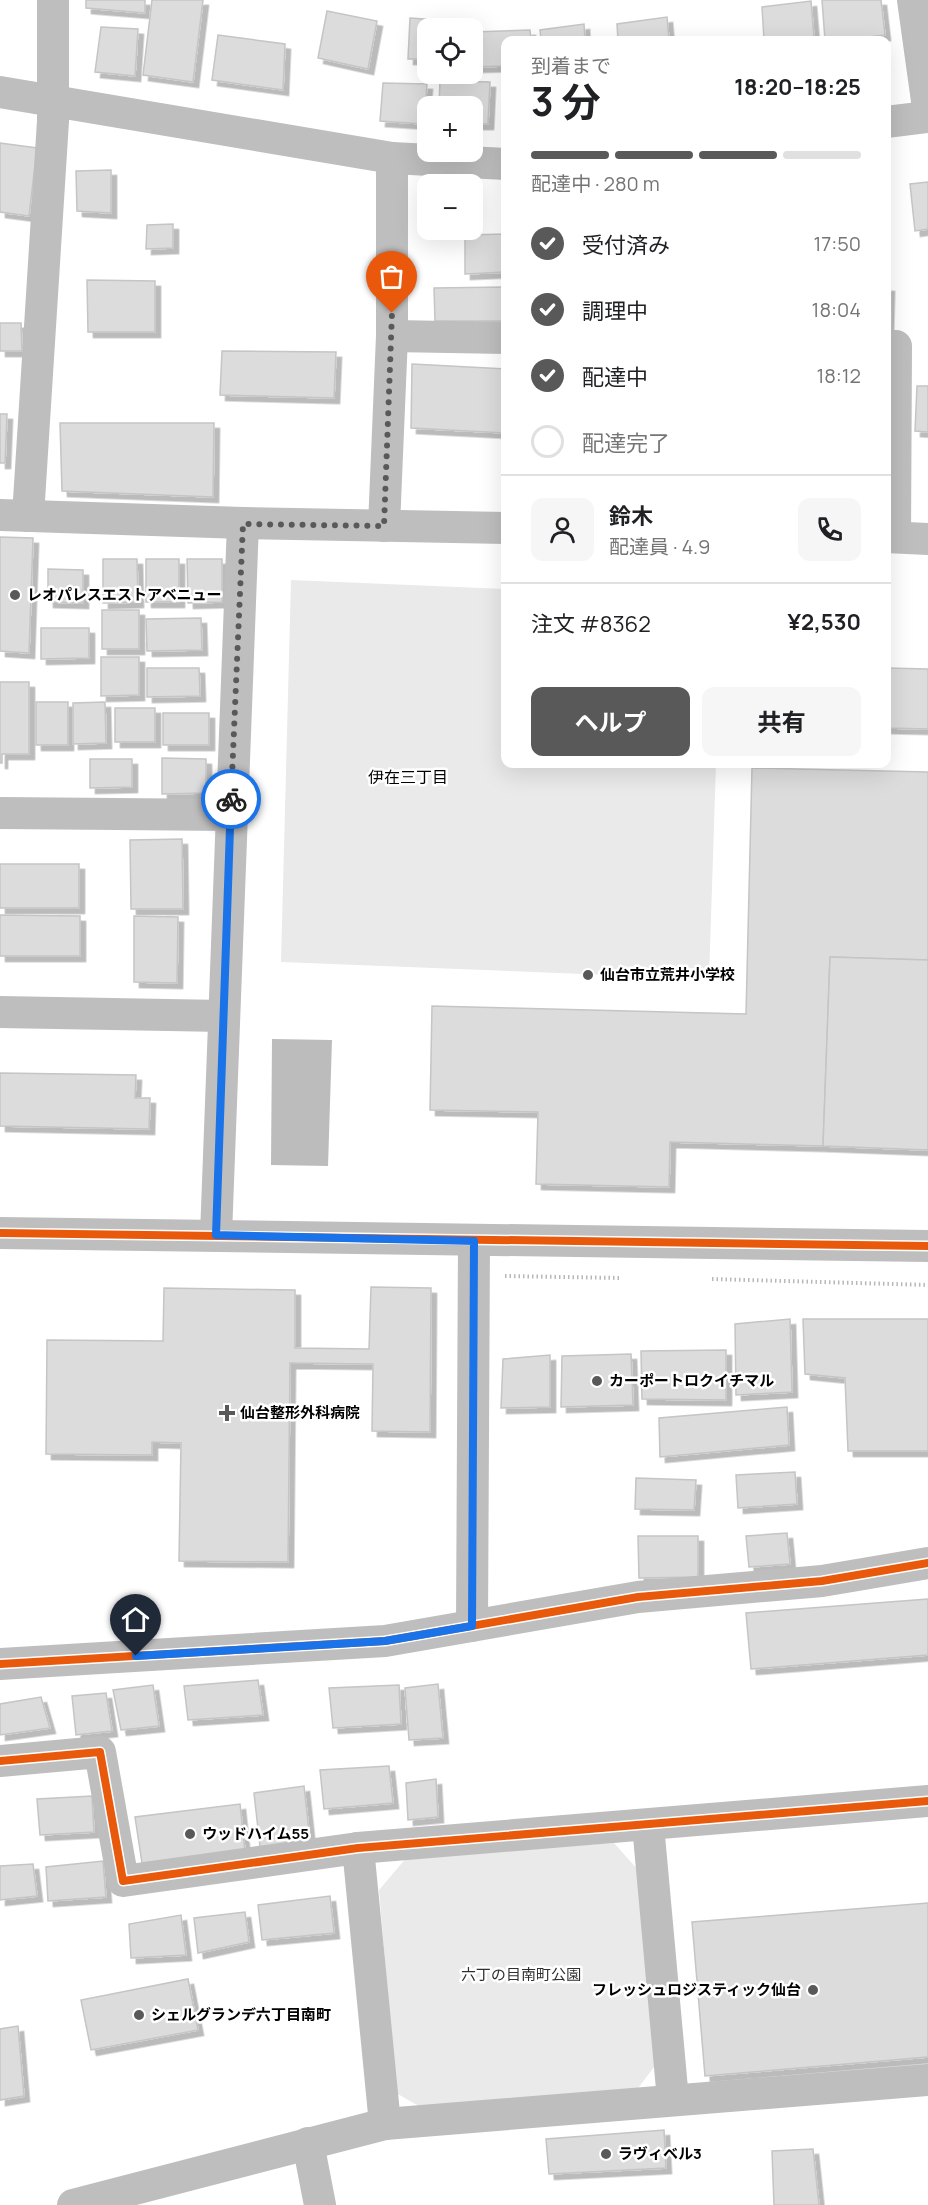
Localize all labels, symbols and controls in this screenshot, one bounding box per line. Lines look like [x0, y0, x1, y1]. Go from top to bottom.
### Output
map controls [417, 18, 483, 240]
button: locate [417, 18, 483, 84]
text: 到着まで [531, 52, 611, 79]
text: 18:20–18:25 [734, 72, 861, 102]
text: 3 分 [531, 74, 600, 128]
button: + [417, 96, 483, 162]
text: 配達中 · 280 m [531, 170, 660, 197]
button: − [417, 174, 483, 240]
icon: check [531, 227, 564, 260]
text: 受付済み [582, 230, 670, 260]
text: 17:50 [813, 230, 861, 257]
pin [366, 251, 417, 313]
icon: bag [375, 260, 408, 293]
icon: check [531, 293, 564, 326]
text: 調理中 [582, 296, 648, 326]
text: 18:04 [812, 296, 861, 323]
icon: check [531, 359, 564, 392]
text: 配達中 [582, 362, 648, 392]
text: 18:12 [816, 362, 861, 389]
text: 配達完了 [582, 428, 670, 458]
button: person [531, 498, 594, 561]
button: phone [798, 498, 861, 561]
text: 鈴木 [609, 501, 653, 531]
text: 配達員 · 4.9 [609, 533, 710, 560]
place label: レオパレスエストアベニュー [27, 584, 222, 605]
marker: レオパレスエストアベニュー [8, 588, 22, 602]
text: ¥2,530 [788, 607, 861, 637]
text: 注文 #8362 [531, 609, 651, 639]
button: ヘルプ [531, 687, 690, 756]
button: 共有 [702, 687, 861, 756]
district label: 伊在三丁目 [368, 766, 448, 788]
courier [201, 769, 261, 829]
icon: bike [215, 783, 248, 816]
place label: 仙台市立荒井小学校 [600, 964, 735, 985]
marker: 仙台市立荒井小学校 [581, 968, 595, 982]
place label: カーポートロクイチマル [609, 1370, 774, 1391]
marker: カーポートロクイチマル [590, 1374, 604, 1388]
place label: 仙台整形外科病院 [240, 1402, 360, 1423]
marker: 仙台整形外科病院 [218, 1404, 236, 1422]
pin [110, 1594, 161, 1656]
icon: home [119, 1603, 152, 1636]
place label: ウッドハイム55 [202, 1823, 309, 1844]
marker: ウッドハイム55 [183, 1827, 197, 1841]
park label: 六丁の目南町公園 [461, 1964, 581, 1985]
place label: フレッシュロジスティック仙台 [592, 1979, 801, 2000]
marker: フレッシュロジスティック仙台 [806, 1983, 820, 1997]
place label: シェルグランデ六丁目南町 [151, 2004, 331, 2025]
marker: シェルグランデ六丁目南町 [132, 2008, 146, 2022]
place label: ラヴィベル3 [618, 2143, 702, 2164]
marker: ラヴィベル3 [599, 2147, 613, 2161]

